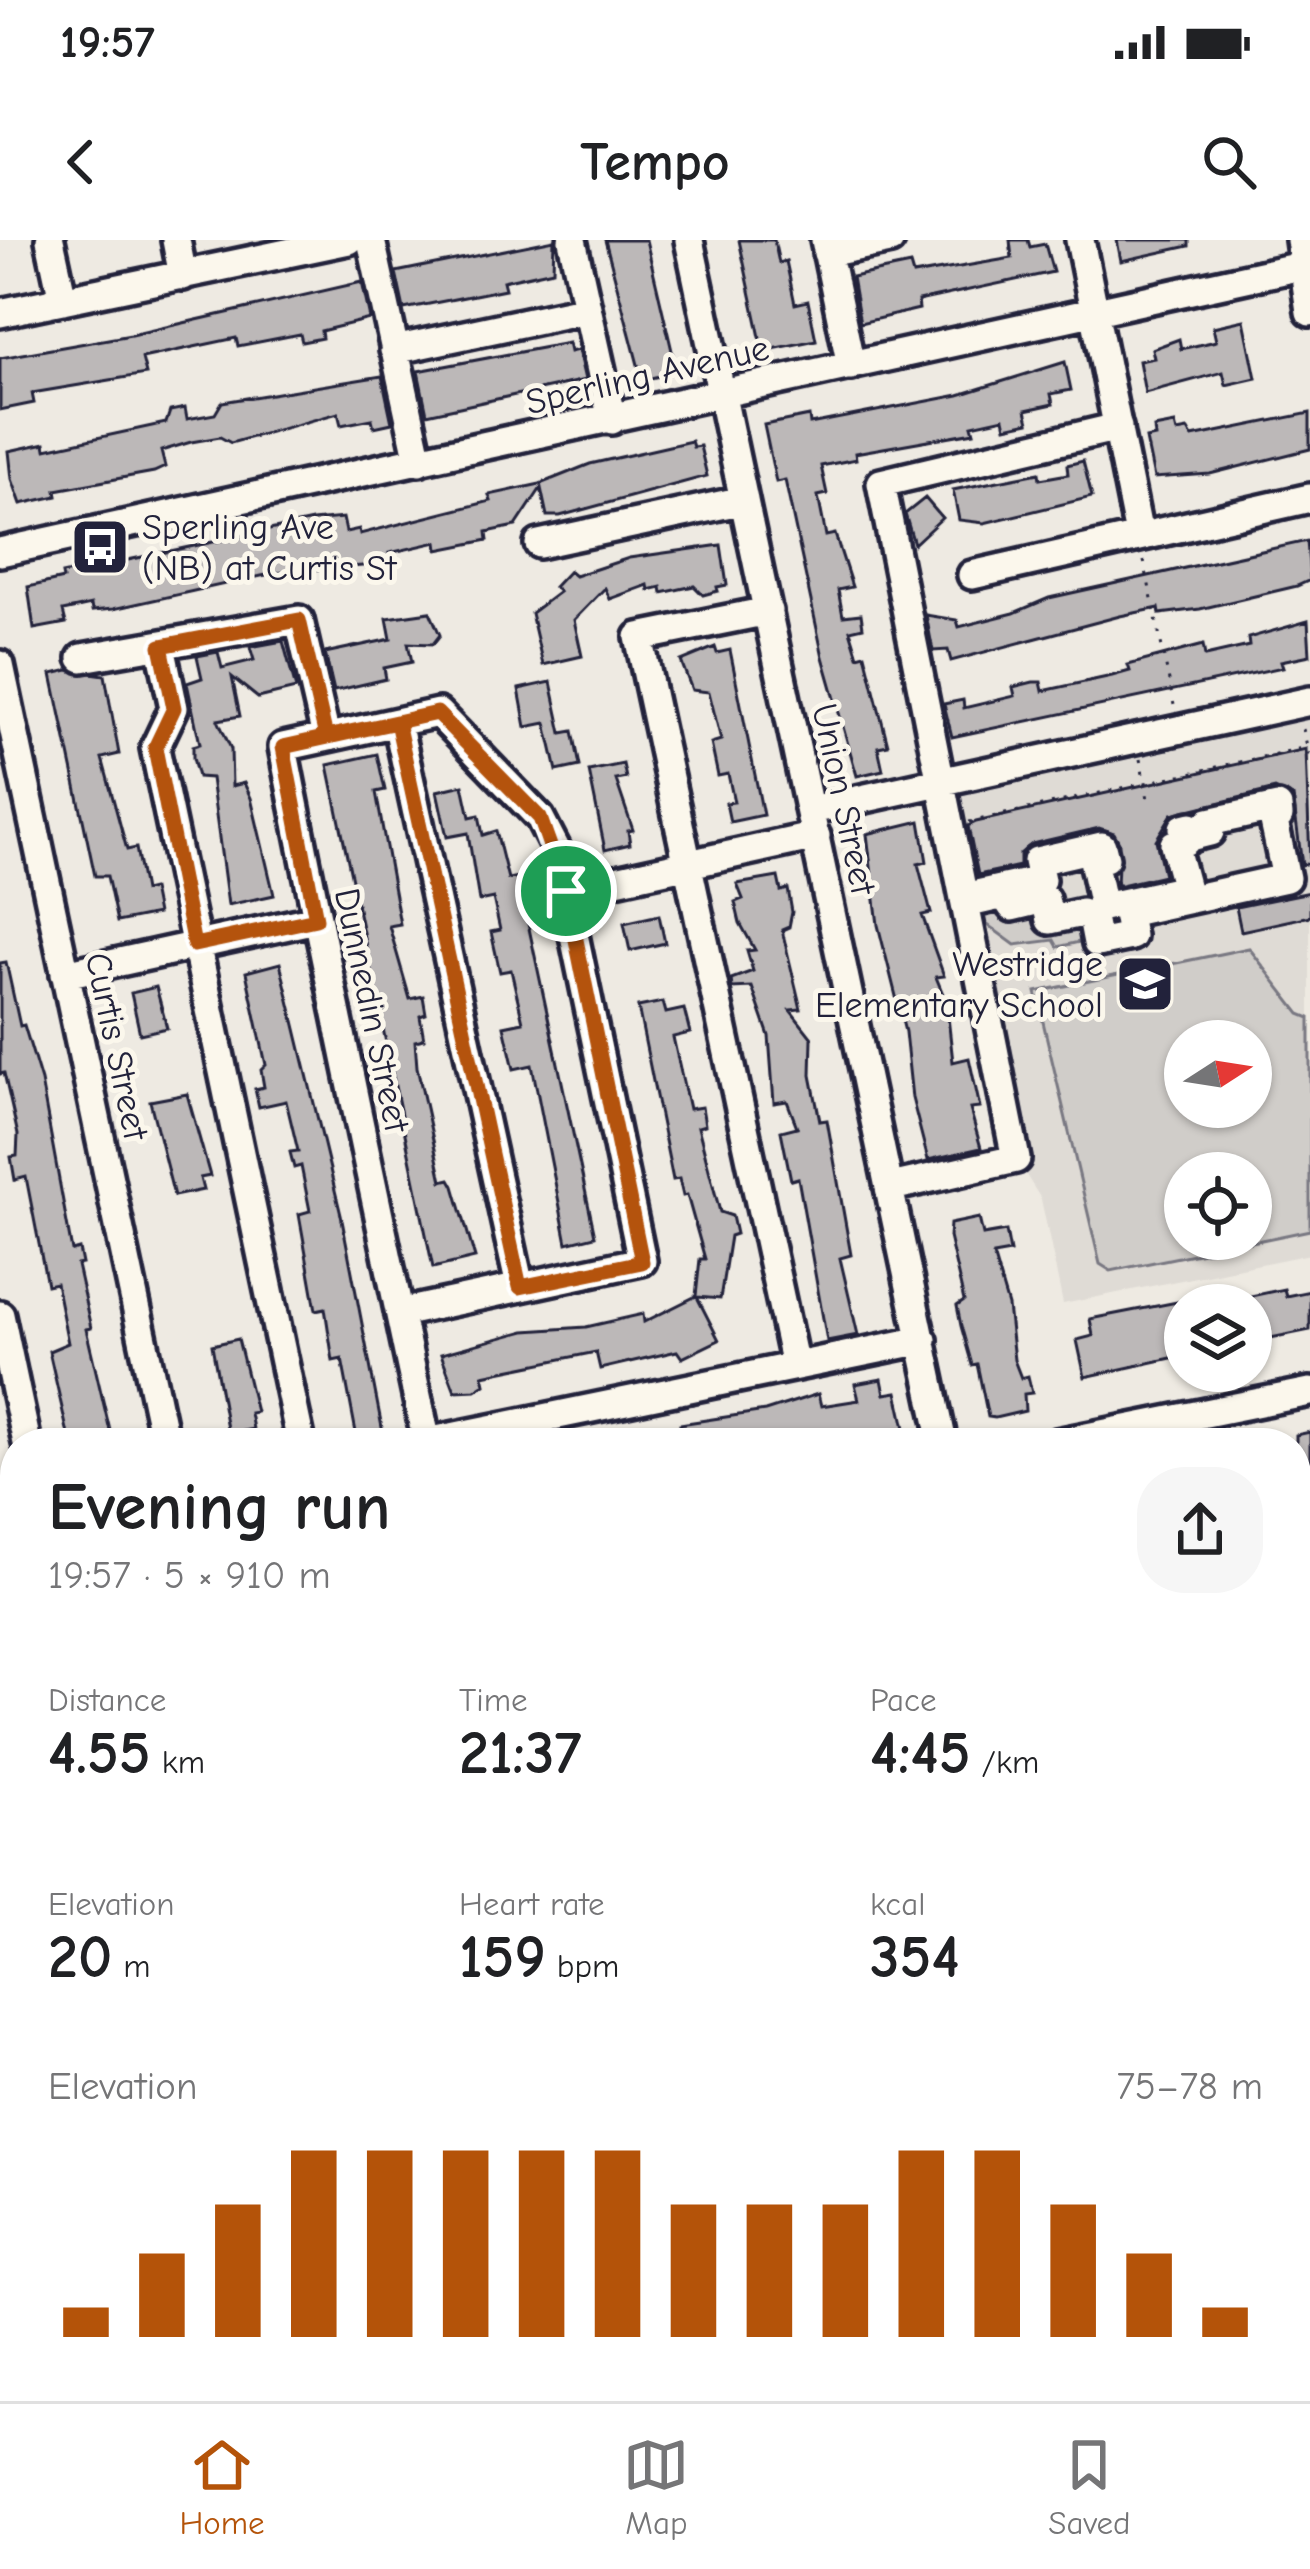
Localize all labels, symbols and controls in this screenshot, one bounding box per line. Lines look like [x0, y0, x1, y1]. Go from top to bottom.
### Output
text: 19:57 [60, 16, 155, 68]
icon: back [48, 129, 114, 195]
icon: search [1196, 129, 1262, 195]
text: Tempo [580, 131, 730, 194]
street label: Sperling Avenue [522, 328, 773, 423]
place label: Sperling Ave (NB) at Curtis St [142, 507, 398, 589]
bus stop icon: Sperling Ave (NB) at Curtis St [69, 516, 131, 578]
street label: Union Street [803, 700, 884, 900]
pin [515, 840, 617, 942]
icon: arrive [533, 858, 599, 924]
street label: Dunnedin Street [326, 885, 418, 1138]
place label: Westridge Elementary School [815, 944, 1103, 1026]
street label: Curtis Street [77, 949, 157, 1145]
school or university icon: Westridge Elementary School [1114, 953, 1176, 1015]
north arrow [1164, 1020, 1272, 1128]
map controls [1164, 1020, 1272, 1392]
button: locate [1164, 1152, 1272, 1260]
button: layers [1164, 1284, 1272, 1392]
button: share [1137, 1467, 1263, 1593]
text: Evening run [48, 1470, 390, 1546]
text: 19:57 · 5 × 910 m [48, 1553, 331, 1598]
text: Distance [48, 1681, 166, 1719]
text: Time [459, 1681, 528, 1719]
text: Pace [870, 1681, 937, 1719]
text: 4.55 [48, 1719, 151, 1788]
text: 21:37 [459, 1719, 581, 1788]
text: 4:45 [870, 1719, 971, 1788]
text: km [151, 1743, 205, 1781]
text: /km [971, 1743, 1039, 1781]
text: Elevation [48, 1885, 174, 1923]
text: Heart rate [459, 1885, 605, 1923]
text: kcal [870, 1885, 925, 1923]
text: 20 [48, 1923, 112, 1992]
text: 159 [459, 1923, 546, 1992]
text: 354 [870, 1923, 960, 1992]
text: m [112, 1947, 151, 1985]
text: bpm [546, 1947, 619, 1985]
text: Elevation [48, 2064, 197, 2109]
text: 75–78 m [1116, 2064, 1263, 2109]
tab: Home [179, 2432, 265, 2542]
tab: Map [623, 2432, 689, 2542]
tab: Saved [1048, 2432, 1131, 2542]

